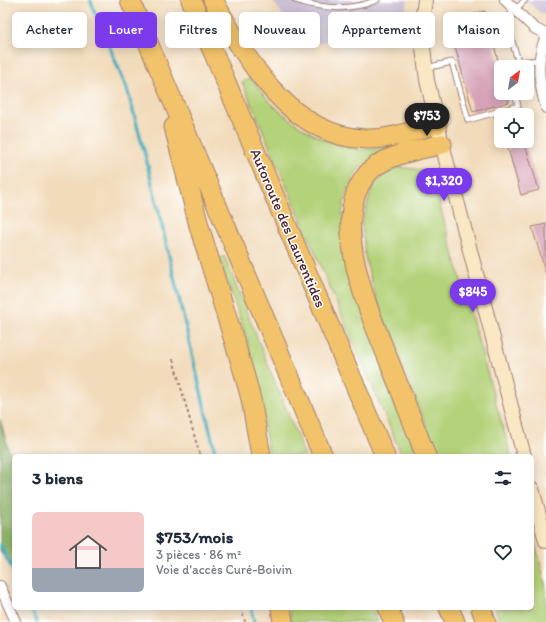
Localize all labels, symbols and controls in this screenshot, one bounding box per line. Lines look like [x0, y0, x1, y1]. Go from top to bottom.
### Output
chip: Acheter [12, 12, 87, 48]
chip: Louer [95, 12, 157, 48]
chip: Filtres [165, 12, 231, 48]
chip: Nouveau [239, 12, 320, 48]
chip: Appartement [328, 12, 435, 48]
chip: Maison [443, 12, 514, 48]
north arrow [494, 60, 534, 100]
map controls [494, 60, 534, 148]
pin: $753 [403, 103, 451, 137]
text: $753 [414, 108, 440, 123]
button: locate [494, 108, 534, 148]
street label: Autoroute des Laurentides [246, 146, 330, 310]
pin: $1,320 [411, 168, 477, 202]
text: $1,320 [425, 173, 463, 188]
pin: $845 [449, 279, 497, 313]
text: $845 [459, 284, 487, 299]
icon: filters [492, 467, 514, 489]
text: 3 biens [32, 468, 83, 488]
text: $753/mois [156, 527, 233, 547]
icon: home [64, 528, 112, 576]
icon: heart [492, 541, 514, 563]
text: 3 pièces · 86 m² [156, 547, 241, 562]
text: Voie d'accès Curé-Boivin [156, 562, 292, 577]

